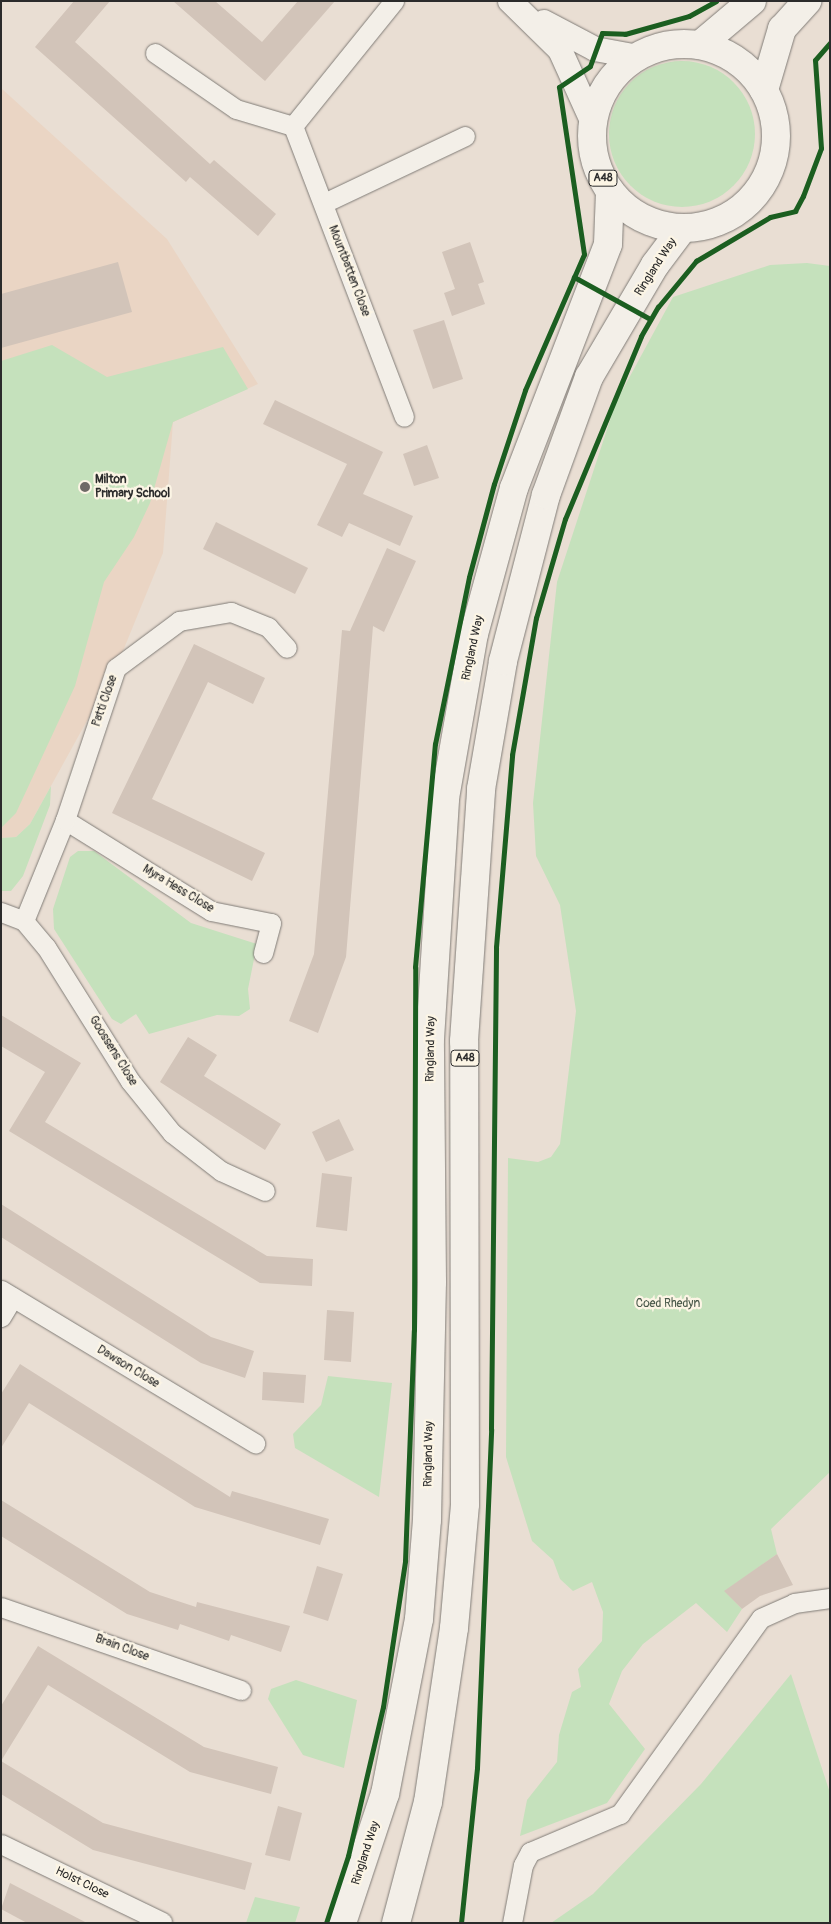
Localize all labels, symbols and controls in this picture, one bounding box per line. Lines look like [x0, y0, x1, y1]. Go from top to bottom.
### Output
road number: A48 [588, 170, 618, 187]
street label: Mountbatten Close [325, 223, 373, 319]
street label: Ringland Way [632, 235, 680, 299]
place label: Milton Primary School [95, 473, 170, 501]
marker: Milton Primary School [79, 481, 91, 493]
street label: Ringland Way [459, 614, 487, 682]
street label: Patti Close [89, 673, 121, 729]
street label: Myra Hess Close [140, 862, 216, 916]
street label: Goossens Close [86, 1013, 140, 1089]
street label: Ringland Way [423, 1016, 439, 1082]
road number: A48 [450, 1050, 480, 1066]
park label: Coed Rhedyn [636, 1297, 700, 1311]
street label: Dawson Close [94, 1343, 162, 1391]
street label: Ringland Way [421, 1421, 437, 1487]
street label: Brain Close [93, 1632, 151, 1664]
street label: Ringland Way [349, 1819, 383, 1887]
street label: Holst Close [53, 1864, 111, 1902]

